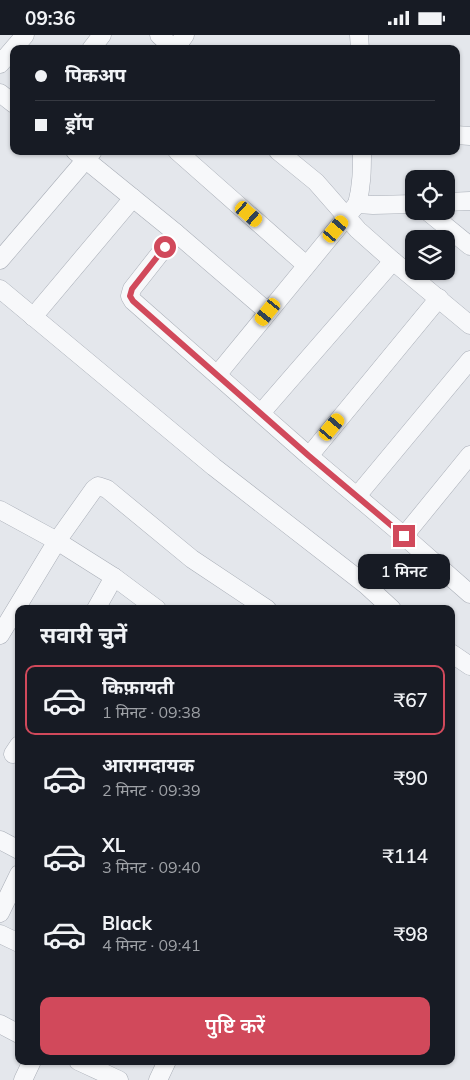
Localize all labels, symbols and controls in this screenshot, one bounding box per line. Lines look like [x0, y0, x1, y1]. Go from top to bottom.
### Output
text: 09:36 [25, 6, 75, 30]
text: पिकअप [65, 63, 126, 87]
text: ड्रॉप [65, 111, 93, 135]
map controls [405, 170, 455, 280]
button: locate [405, 170, 455, 220]
car [232, 198, 265, 230]
car [320, 213, 351, 245]
button: layers [405, 230, 455, 280]
route start [154, 236, 176, 258]
car [252, 296, 283, 328]
car [316, 411, 347, 443]
route end [393, 525, 415, 547]
callout: 1 मिनट [358, 553, 450, 589]
text: 1 मिनट [381, 561, 427, 581]
text: सवारी चुनें [40, 621, 127, 649]
text: किफ़ायती [102, 675, 174, 699]
icon: car [42, 678, 87, 723]
text: ₹67 [394, 688, 428, 712]
text: 1 मिनट · 09:38 [102, 702, 201, 722]
text: आरामदायक [102, 753, 194, 777]
icon: car [42, 756, 87, 801]
text: ₹90 [394, 766, 428, 790]
text: 2 मिनट · 09:39 [102, 780, 201, 800]
text: XL [102, 833, 125, 857]
icon: car [42, 834, 87, 879]
text: ₹114 [382, 844, 428, 868]
text: 3 मिनट · 09:40 [102, 857, 201, 877]
text: Black [102, 911, 152, 935]
icon: car [42, 912, 87, 957]
text: ₹98 [394, 922, 428, 946]
text: 4 मिनट · 09:41 [102, 935, 201, 955]
button: पुष्टि करें [40, 997, 430, 1055]

